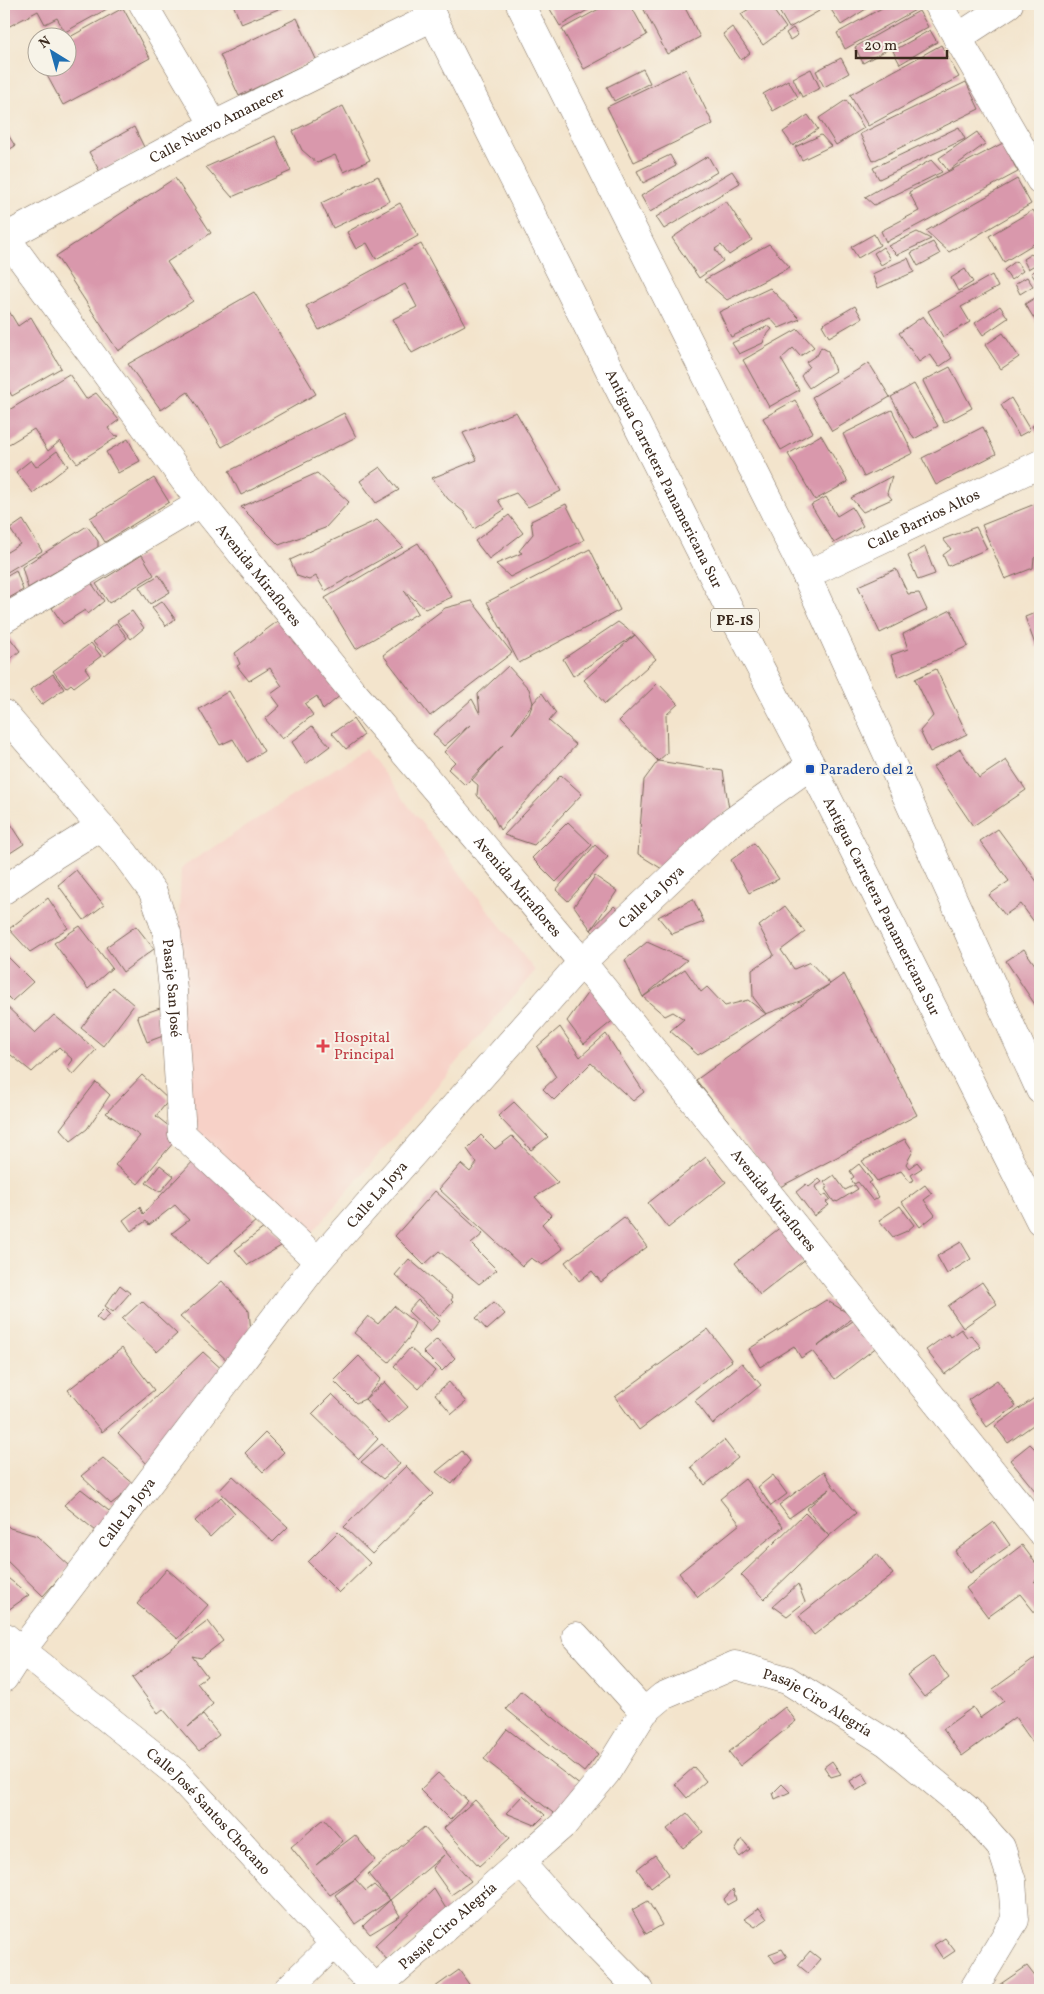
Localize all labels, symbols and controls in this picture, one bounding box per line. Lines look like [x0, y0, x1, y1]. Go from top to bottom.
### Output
north arrow [28, 28, 78, 78]
scale bar [856, 28, 948, 60]
text: N [35, 32, 55, 53]
text: 20 m [864, 36, 897, 57]
street label: Calle Nuevo Amanecer [146, 83, 289, 170]
street label: Antigua Carretera Panamericana Sur [599, 366, 727, 592]
street label: Calle Barrios Altos [864, 485, 984, 556]
street label: Avenida Miraflores [210, 520, 305, 632]
road number: PE-1S [711, 608, 759, 632]
place label: Paradero del 2 [820, 760, 914, 781]
marker: Paradero del 2 [804, 763, 816, 775]
street label: Antigua Carretera Panamericana Sur [817, 794, 944, 1020]
street label: Avenida Miraflores [468, 832, 566, 942]
street label: Calle La Joya [614, 861, 690, 934]
street label: Pasaje San José [156, 938, 185, 1038]
place label: Hospital Principal [334, 1028, 394, 1066]
marker: Hospital Principal [316, 1039, 330, 1053]
street label: Avenida Miraflores [725, 1145, 820, 1257]
street label: Calle La Joya [342, 1157, 414, 1234]
street label: Calle La Joya [94, 1474, 161, 1553]
street label: Pasaje Ciro Alegría [760, 1664, 876, 1743]
street label: Calle José Santos Chocano [141, 1744, 275, 1881]
street label: Pasaje Ciro Alegría [395, 1878, 502, 1975]

